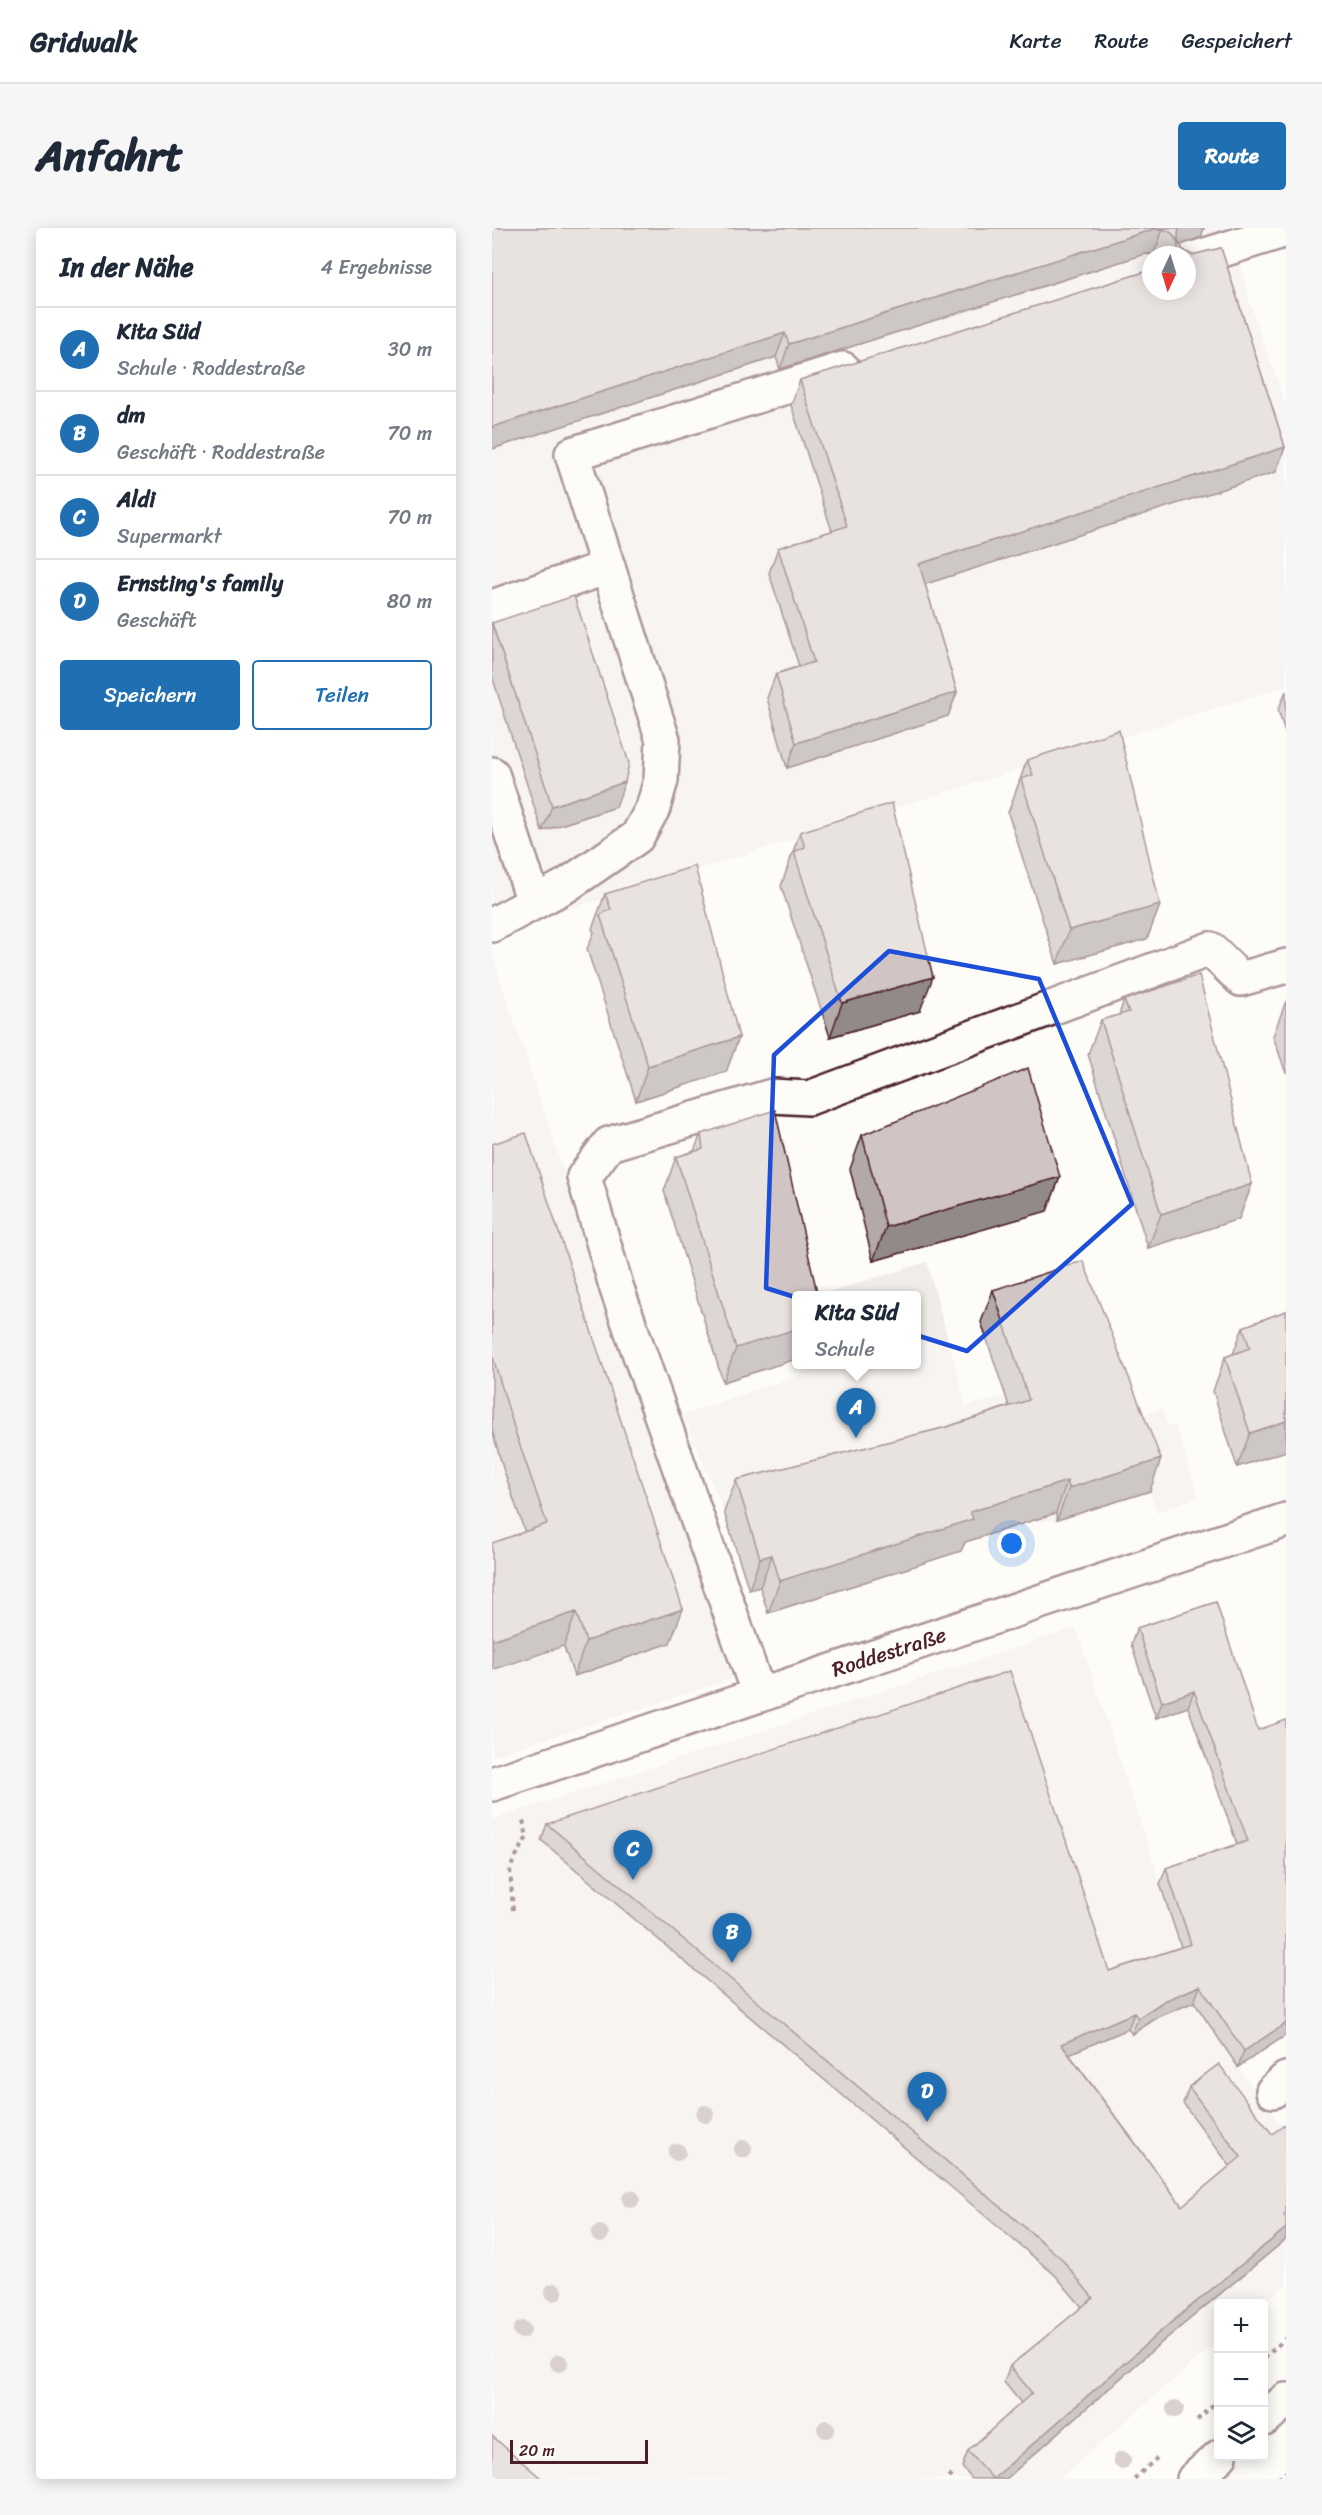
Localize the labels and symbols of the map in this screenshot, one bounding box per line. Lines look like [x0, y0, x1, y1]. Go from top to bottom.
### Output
north arrow [1142, 246, 1196, 300]
pin: A [836, 1388, 876, 1438]
your location [997, 1529, 1026, 1558]
street label: Roddestraße [827, 1616, 951, 1688]
pin: C [614, 1830, 652, 1880]
pin: B [712, 1914, 752, 1963]
pin: D [908, 2072, 946, 2122]
scale bar [510, 2437, 648, 2464]

